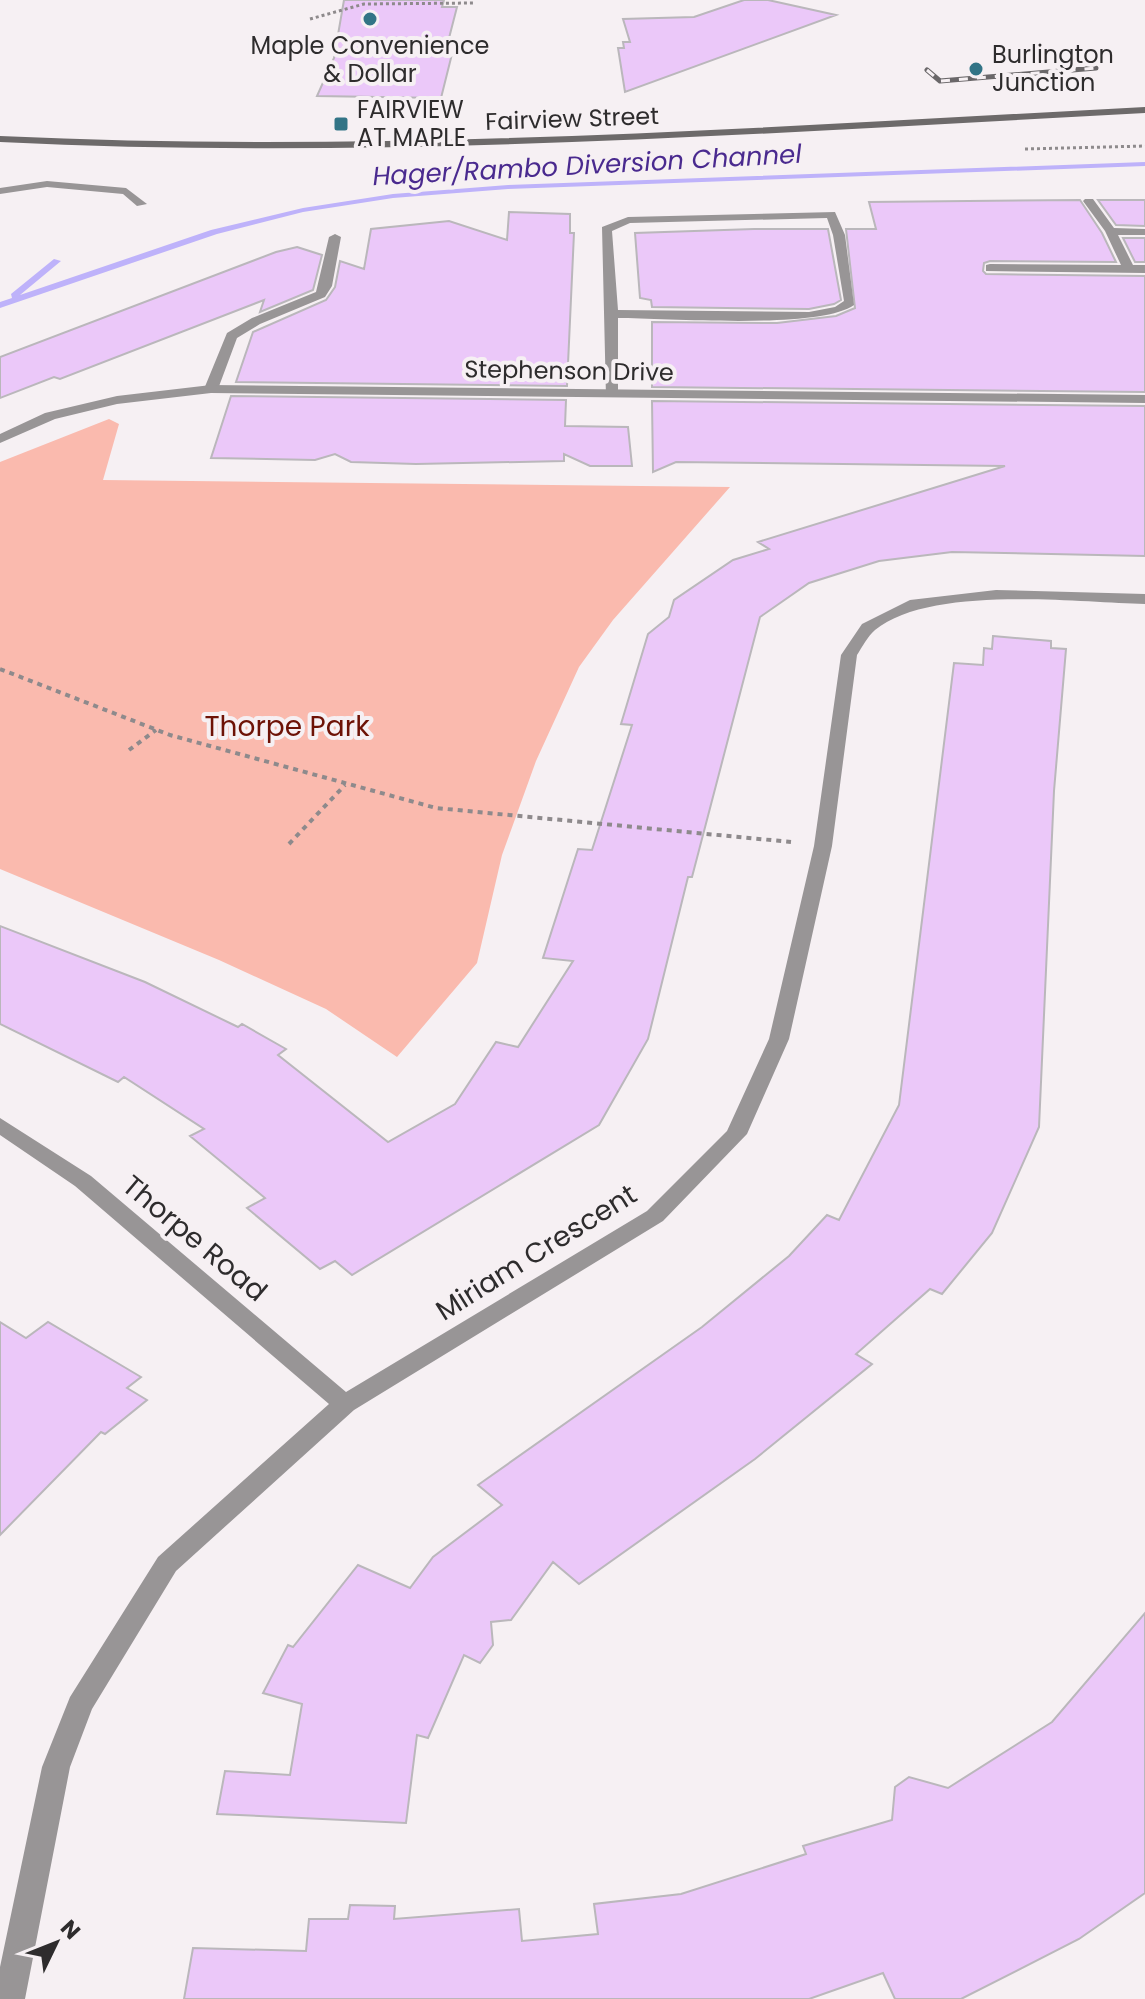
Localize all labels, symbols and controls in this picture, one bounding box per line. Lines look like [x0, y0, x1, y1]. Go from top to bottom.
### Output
marker: Maple Convenience & Dollar [361, 10, 379, 28]
place label: Maple Convenience & Dollar [251, 29, 489, 90]
place label: Burlington Junction [992, 38, 1114, 99]
marker: Burlington Junction [967, 60, 985, 78]
place label: FAIRVIEW AT MAPLE [357, 93, 466, 154]
street label: Fairview Street [485, 99, 659, 138]
marker: FAIRVIEW AT MAPLE [332, 115, 350, 133]
water label: Hager/Rambo Diversion Channel [372, 136, 803, 194]
street label: Stephenson Drive [464, 352, 674, 389]
park label: Thorpe Park [204, 707, 370, 746]
street label: Thorpe Road [114, 1166, 275, 1311]
street label: Miriam Crescent [428, 1175, 644, 1330]
north arrow [16, 1903, 96, 1983]
text: N [53, 1913, 87, 1946]

